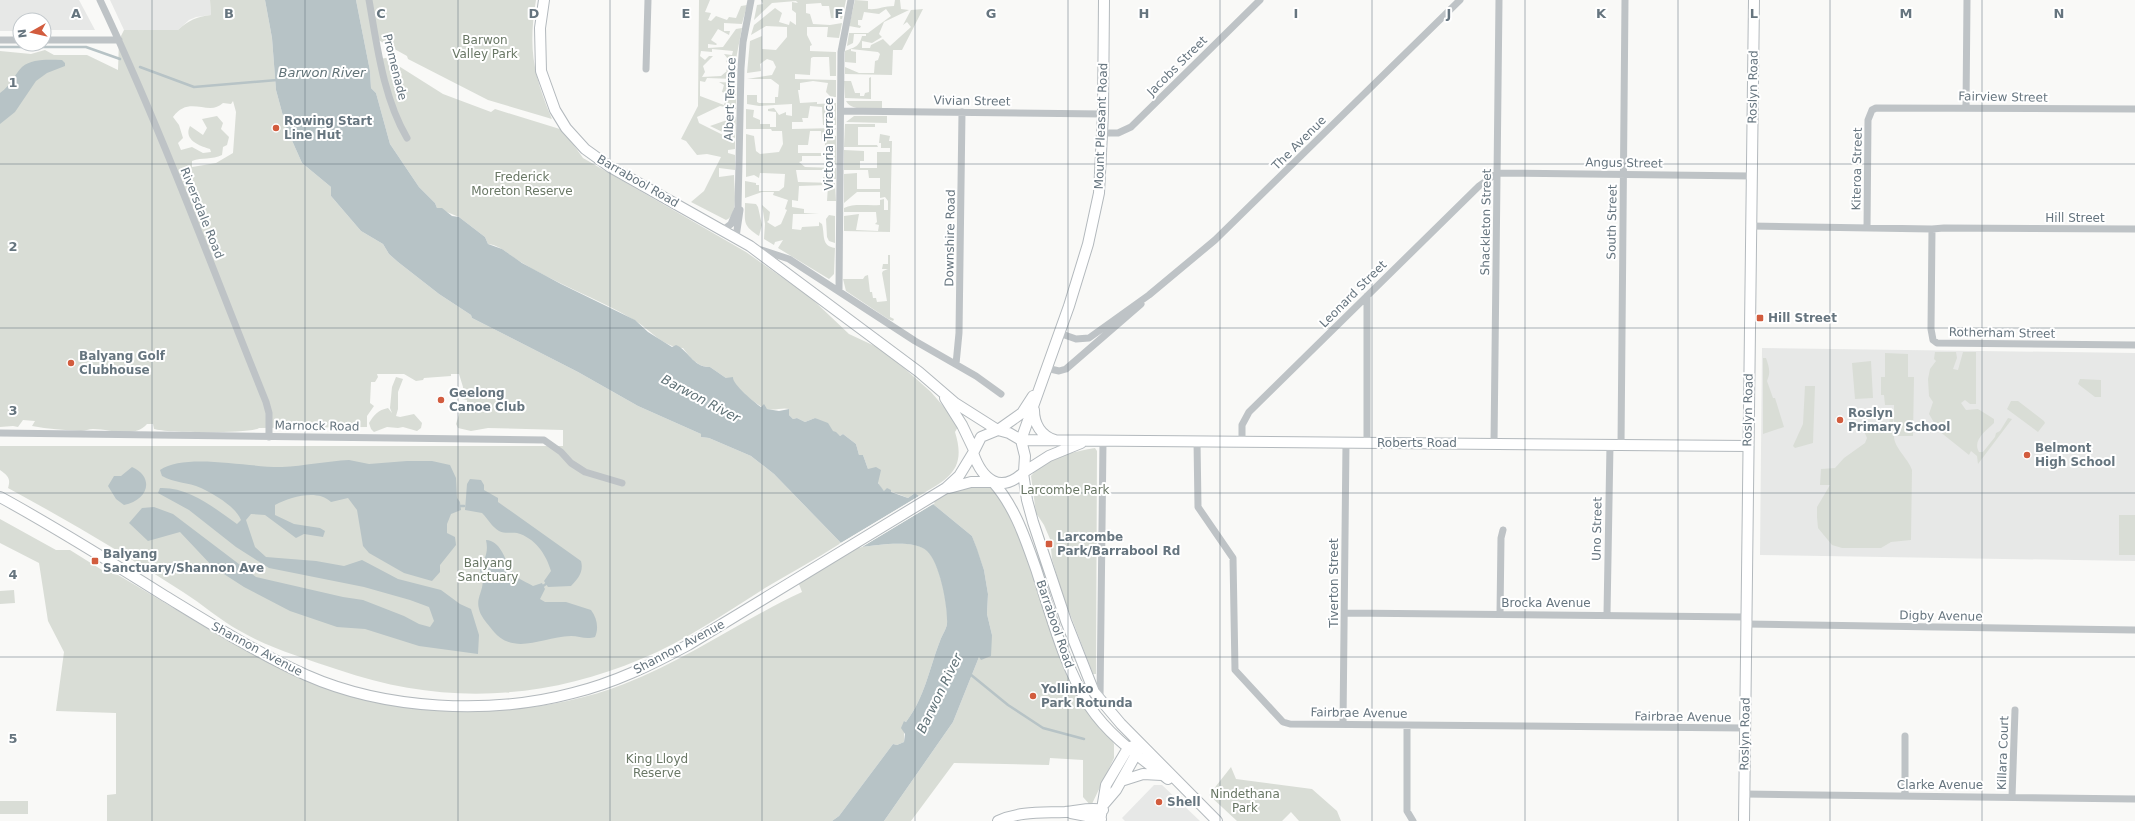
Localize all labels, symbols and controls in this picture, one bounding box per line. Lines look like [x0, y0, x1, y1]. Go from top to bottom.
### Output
text: A [71, 6, 81, 21]
text: B [224, 6, 234, 21]
text: C [376, 6, 386, 21]
text: D [529, 6, 540, 21]
text: E [682, 6, 690, 21]
text: F [835, 6, 843, 21]
text: G [986, 6, 996, 21]
text: H [1139, 6, 1149, 21]
text: I [1294, 6, 1298, 21]
text: J [1446, 6, 1451, 21]
text: K [1596, 6, 1607, 21]
text: L [1750, 6, 1758, 21]
text: M [1900, 6, 1912, 21]
text: N [2054, 6, 2064, 21]
north arrow [12, 12, 52, 52]
text: N [16, 28, 30, 39]
street label: Promenade [380, 32, 410, 102]
park label: Barwon Valley Park [452, 33, 518, 61]
street label: Jacobs Street [1143, 33, 1210, 100]
street label: Roslyn Road [1745, 50, 1761, 124]
street label: Albert Terrace [722, 57, 738, 141]
street label: Mount Pleasant Road [1092, 63, 1110, 189]
water label: Barwon River [279, 65, 367, 80]
text: 1 [8, 75, 18, 90]
street label: Fairview Street [1958, 89, 2048, 105]
street label: Vivian Street [933, 93, 1011, 109]
street label: Victoria Terrace [822, 97, 836, 191]
street label: The Avenue [1268, 113, 1329, 174]
place label: Rowing Start Line Hut [284, 114, 372, 142]
marker: Rowing Start Line Hut [271, 123, 281, 133]
street label: Kiteroa Street [1849, 127, 1865, 211]
street label: Barrabool Road [595, 152, 681, 210]
street label: Angus Street [1585, 155, 1663, 171]
street label: Riversdale Road [177, 165, 227, 261]
street label: Shackleton Street [1478, 168, 1494, 276]
park label: Frederick Moreton Reserve [471, 170, 573, 198]
street label: South Street [1604, 184, 1620, 260]
street label: Downshire Road [942, 189, 958, 287]
street label: Hill Street [2045, 211, 2105, 225]
text: 2 [8, 239, 18, 254]
street label: Leonard Street [1317, 257, 1390, 330]
place label: Hill Street [1768, 311, 1837, 325]
marker: Hill Street [1755, 313, 1765, 323]
street label: Rotherham Street [1949, 325, 2056, 341]
place label: Balyang Golf Clubhouse [79, 349, 166, 377]
marker: Balyang Golf Clubhouse [66, 358, 76, 368]
water label: Barwon River [659, 371, 744, 426]
street label: Roslyn Road [1740, 373, 1756, 447]
place label: Geelong Canoe Club [449, 386, 525, 414]
marker: Geelong Canoe Club [436, 395, 446, 405]
text: 3 [8, 403, 18, 418]
place label: Roslyn Primary School [1848, 406, 1950, 434]
marker: Roslyn Primary School [1835, 415, 1845, 425]
street label: Marnock Road [274, 418, 360, 434]
street label: Roberts Road [1377, 436, 1457, 450]
place label: Belmont High School [2035, 441, 2115, 469]
marker: Belmont High School [2022, 450, 2032, 460]
park label: Larcombe Park [1020, 483, 1110, 497]
street label: Uno Street [1589, 497, 1605, 561]
place label: Larcombe Park/Barrabool Rd [1057, 530, 1180, 558]
street label: Tiverton Street [1327, 538, 1341, 629]
marker: Larcombe Park/Barrabool Rd [1044, 539, 1054, 549]
place label: Balyang Sanctuary/Shannon Ave [103, 547, 264, 575]
marker: Balyang Sanctuary/Shannon Ave [90, 556, 100, 566]
park label: Balyang Sanctuary [458, 556, 518, 584]
text: 4 [8, 567, 18, 582]
street label: Barrabool Road [1033, 578, 1077, 670]
street label: Brocka Avenue [1501, 596, 1591, 610]
street label: Digby Avenue [1899, 608, 1983, 624]
street label: Shannon Avenue [631, 617, 727, 677]
street label: Shannon Avenue [209, 619, 305, 679]
water label: Barwon River [914, 649, 966, 736]
place label: Yollinko Park Rotunda [1040, 682, 1133, 710]
marker: Yollinko Park Rotunda [1028, 691, 1038, 701]
street label: Roslyn Road [1737, 697, 1753, 771]
street label: Fairbrae Avenue [1310, 705, 1408, 721]
street label: Fairbrae Avenue [1634, 709, 1732, 725]
street label: Killara Court [1995, 715, 2011, 790]
text: 5 [8, 731, 18, 746]
park label: King Lloyd Reserve [626, 752, 688, 780]
street label: Clarke Avenue [1897, 778, 1983, 792]
park label: Nindethana Park [1210, 787, 1280, 815]
place label: Shell [1167, 795, 1201, 809]
marker: Shell [1154, 797, 1164, 807]

